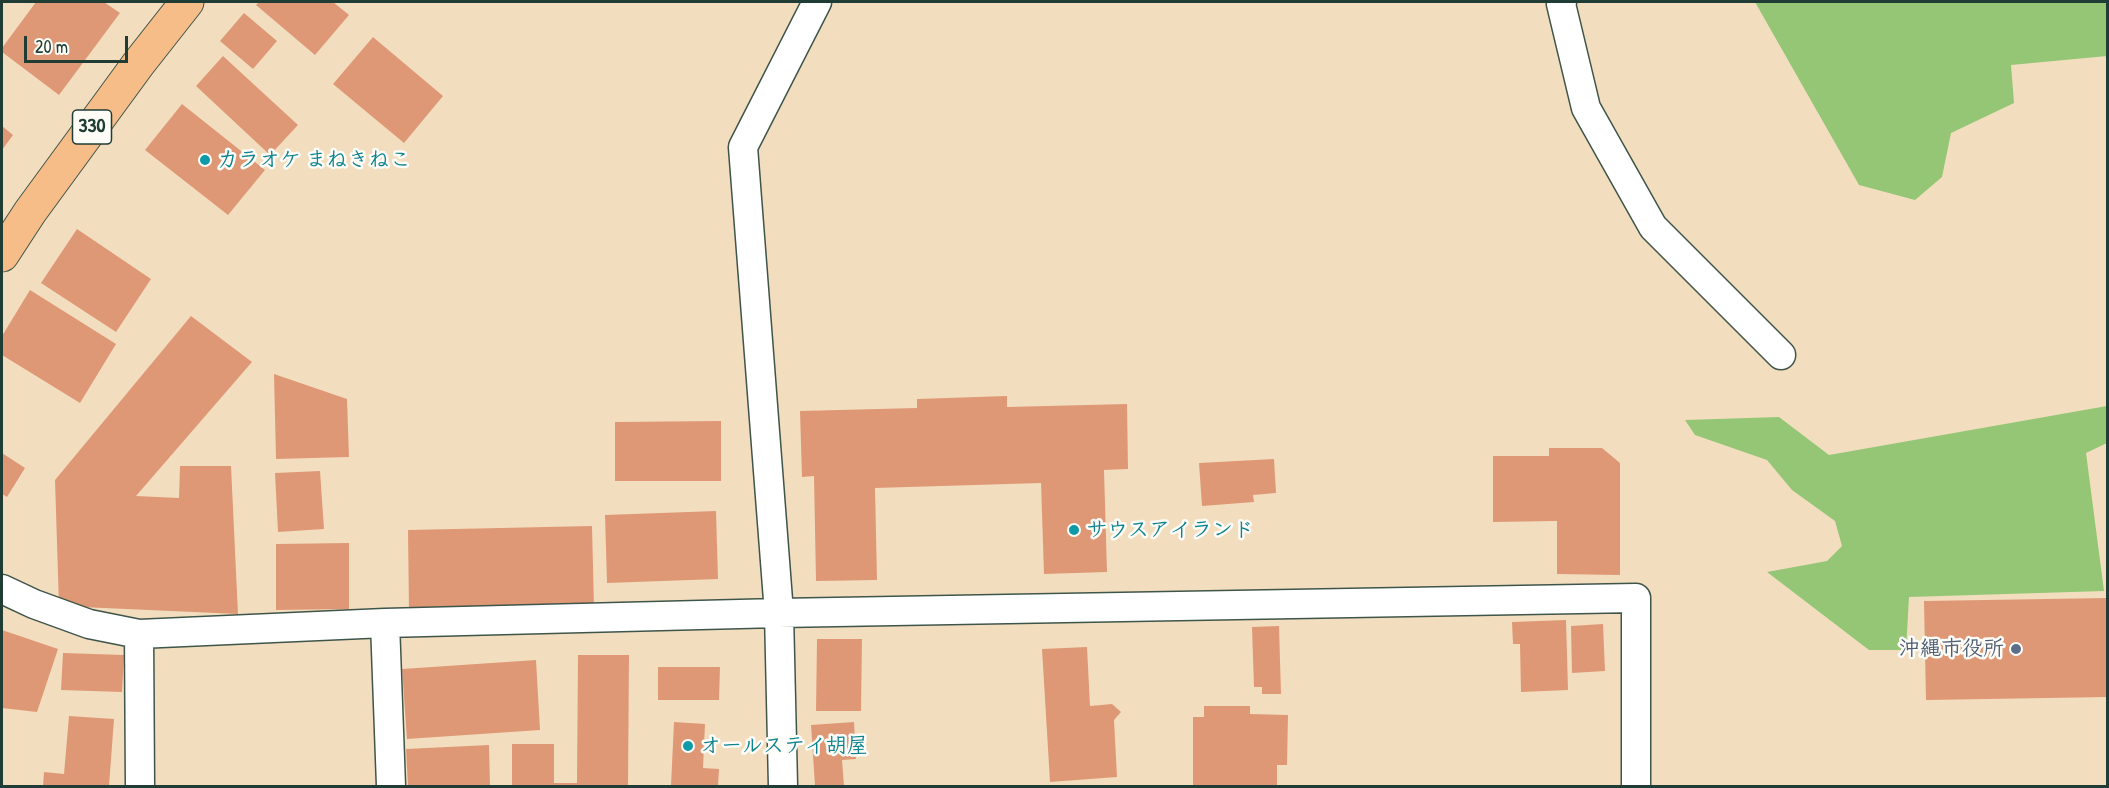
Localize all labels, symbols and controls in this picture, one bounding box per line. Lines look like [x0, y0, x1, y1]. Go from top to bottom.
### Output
scale bar [27, 24, 130, 62]
text: 20 m [35, 34, 68, 59]
road number: 330 [72, 110, 112, 144]
place label: カラオケ まねきねこ [217, 147, 411, 173]
marker: カラオケ まねきねこ [198, 153, 212, 167]
place label: サウスアイランド [1086, 517, 1254, 543]
marker: サウスアイランド [1067, 523, 1081, 537]
place label: 沖縄市役所 [1899, 636, 2004, 662]
marker: 沖縄市役所 [2009, 642, 2023, 656]
place label: オールステイ胡屋 [700, 733, 868, 759]
marker: オールステイ胡屋 [681, 739, 695, 753]

